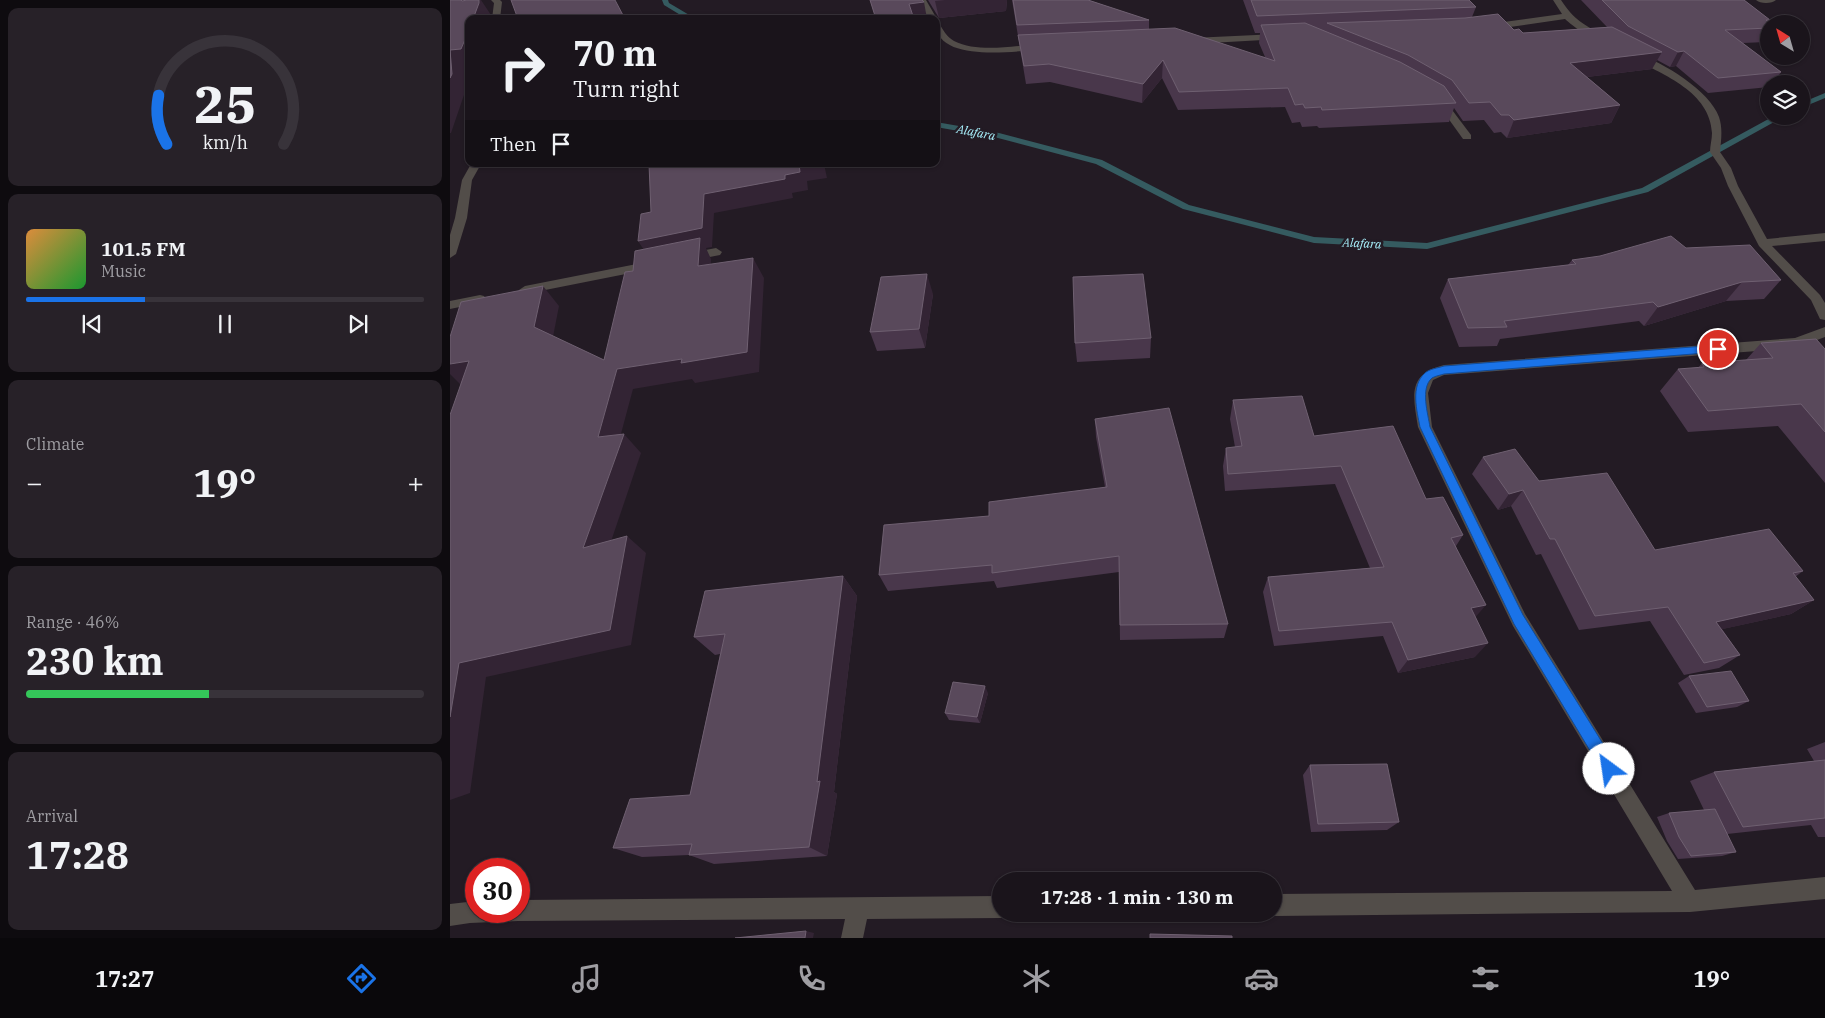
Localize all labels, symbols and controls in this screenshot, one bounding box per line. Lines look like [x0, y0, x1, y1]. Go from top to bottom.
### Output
north arrow [1760, 15, 1810, 65]
map controls [1760, 15, 1810, 125]
text: 70 m [573, 30, 657, 76]
icon: right [490, 35, 555, 100]
text: 25 [194, 70, 256, 137]
text: Turn right [573, 74, 680, 103]
button: layers [1760, 75, 1810, 125]
water label: Alafara [954, 121, 997, 143]
icon: arrive [547, 130, 575, 158]
text: km/h [202, 131, 248, 154]
text: Then [490, 132, 537, 156]
water label: Alafara [1341, 234, 1382, 252]
text: 101.5 FM [101, 237, 186, 261]
text: Music [101, 261, 146, 281]
icon: previous [78, 310, 106, 338]
icon: pause [211, 310, 239, 338]
icon: next [344, 310, 372, 338]
pin [1697, 328, 1739, 370]
icon: arrive [1704, 335, 1732, 363]
text: Climate [26, 434, 84, 454]
text: 19° [193, 458, 257, 507]
text: − [26, 464, 43, 501]
text: + [407, 464, 424, 501]
text: Range · 46% [26, 612, 119, 632]
text: 230 km [26, 636, 164, 685]
position arrow [1582, 742, 1634, 794]
text: Arrival [26, 806, 78, 826]
text: 17:28 [26, 830, 129, 879]
speed limit sign: 30 [465, 858, 530, 923]
text: 17:28 · 1 min · 130 m [1041, 885, 1233, 909]
icon: directions [344, 961, 379, 996]
icon: music [569, 961, 604, 996]
icon: phone [794, 961, 829, 996]
icon: climate [1019, 961, 1054, 996]
icon: car [1244, 961, 1279, 996]
icon: filters [1468, 961, 1503, 996]
text: 17:27 [95, 964, 154, 993]
text: 19° [1693, 964, 1730, 993]

